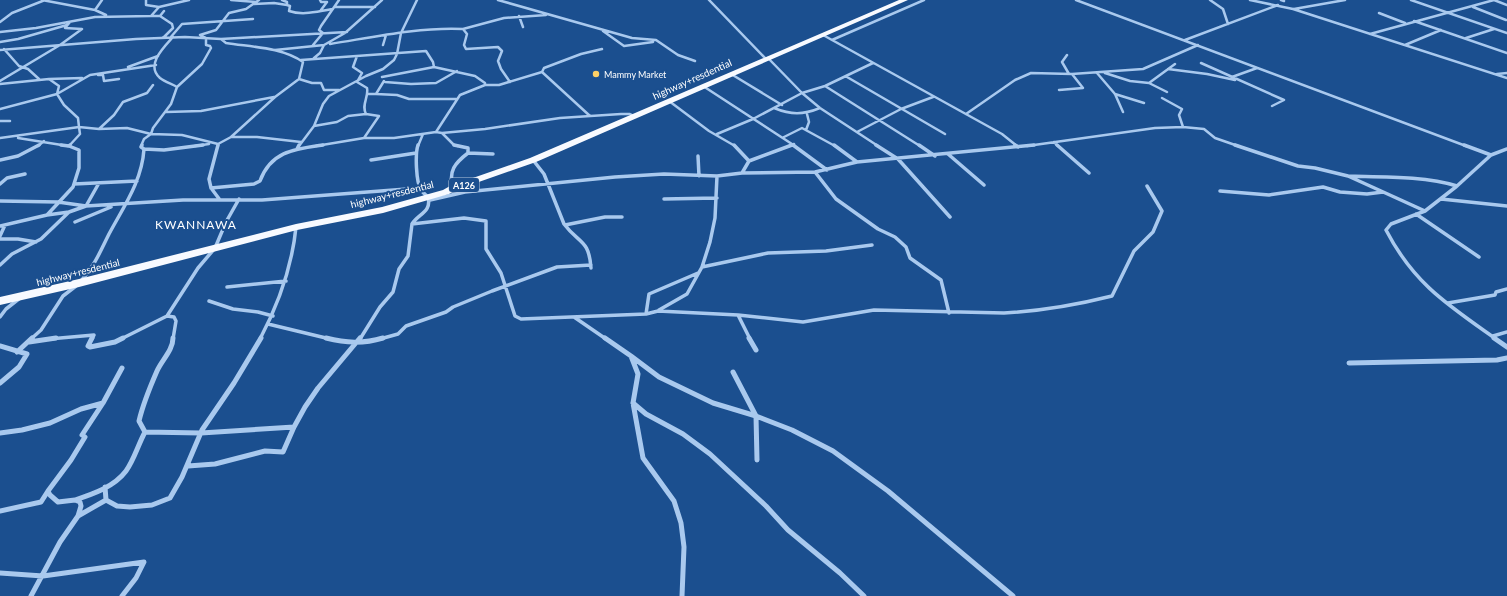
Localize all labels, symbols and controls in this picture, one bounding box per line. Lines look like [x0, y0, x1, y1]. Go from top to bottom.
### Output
street label: highway+resdential [651, 56, 733, 102]
marker: Mammy Market [591, 69, 601, 79]
place label: Mammy Market [604, 69, 667, 80]
street label: highway+resdential [349, 178, 435, 210]
road number: A126 [449, 178, 479, 192]
district label: KWANNAWA [155, 217, 237, 232]
street label: highway+resdential [35, 256, 121, 288]

